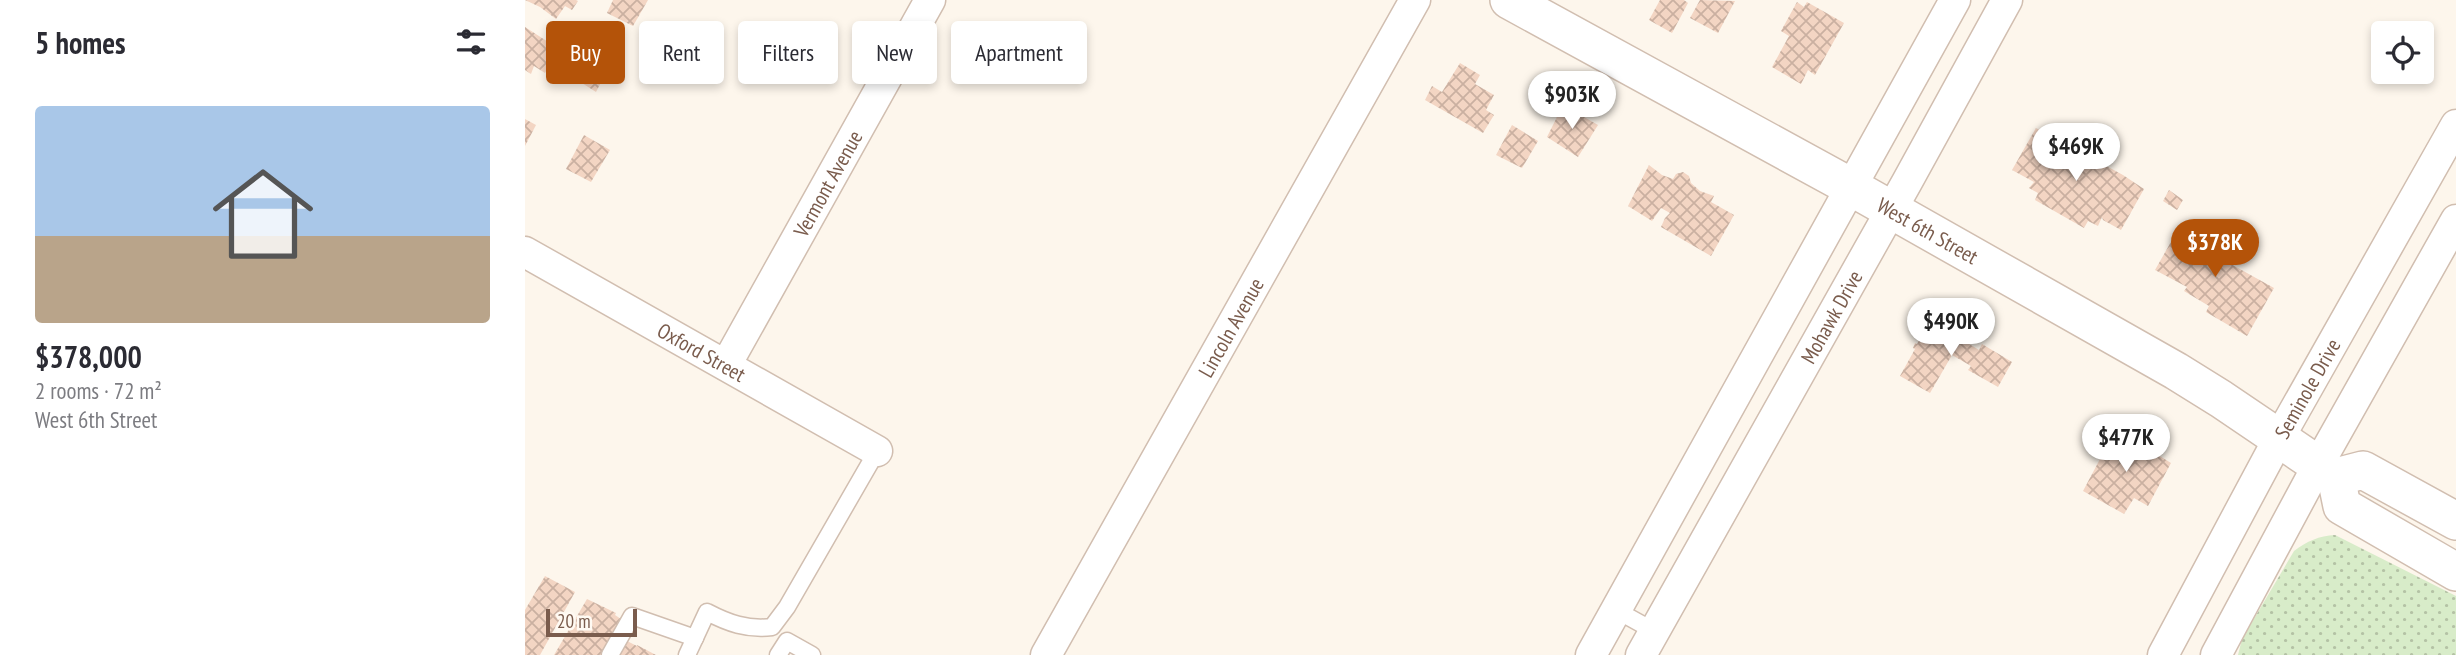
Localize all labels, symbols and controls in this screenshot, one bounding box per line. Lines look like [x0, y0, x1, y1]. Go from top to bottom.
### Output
chip: Buy [546, 21, 625, 84]
chip: Rent [639, 21, 724, 84]
chip: Filters [738, 21, 838, 84]
chip: New [852, 21, 937, 84]
chip: Apartment [951, 21, 1087, 84]
map controls [2371, 21, 2434, 84]
button: locate [2371, 21, 2434, 84]
text: 5 homes [35, 23, 126, 62]
icon: filters [452, 23, 490, 61]
pin: $903K [1523, 72, 1621, 131]
text: $903K [1544, 79, 1600, 108]
pin: $469K [2027, 124, 2125, 183]
street label: Vermont Avenue [786, 125, 868, 242]
text: $469K [2048, 131, 2104, 160]
icon: home [200, 151, 326, 277]
street label: West 6th Street [1872, 191, 1983, 270]
pin: $378K [2166, 219, 2264, 279]
text: $378K [2187, 227, 2243, 256]
street label: Mohawk Drive [1794, 265, 1868, 368]
street label: Lincoln Avenue [1192, 273, 1269, 382]
pin: $490K [1902, 298, 2000, 358]
text: $490K [1923, 306, 1979, 335]
street label: Oxford Street [653, 316, 751, 388]
street label: Seminole Drive [2268, 334, 2346, 443]
text: $378,000 [35, 337, 142, 376]
text: 2 rooms · 72 m² [35, 376, 162, 405]
text: West 6th Street [35, 405, 157, 434]
pin: $477K [2077, 414, 2175, 474]
text: $477K [2098, 422, 2154, 451]
scale bar [546, 606, 637, 638]
text: 20 m [557, 609, 591, 633]

